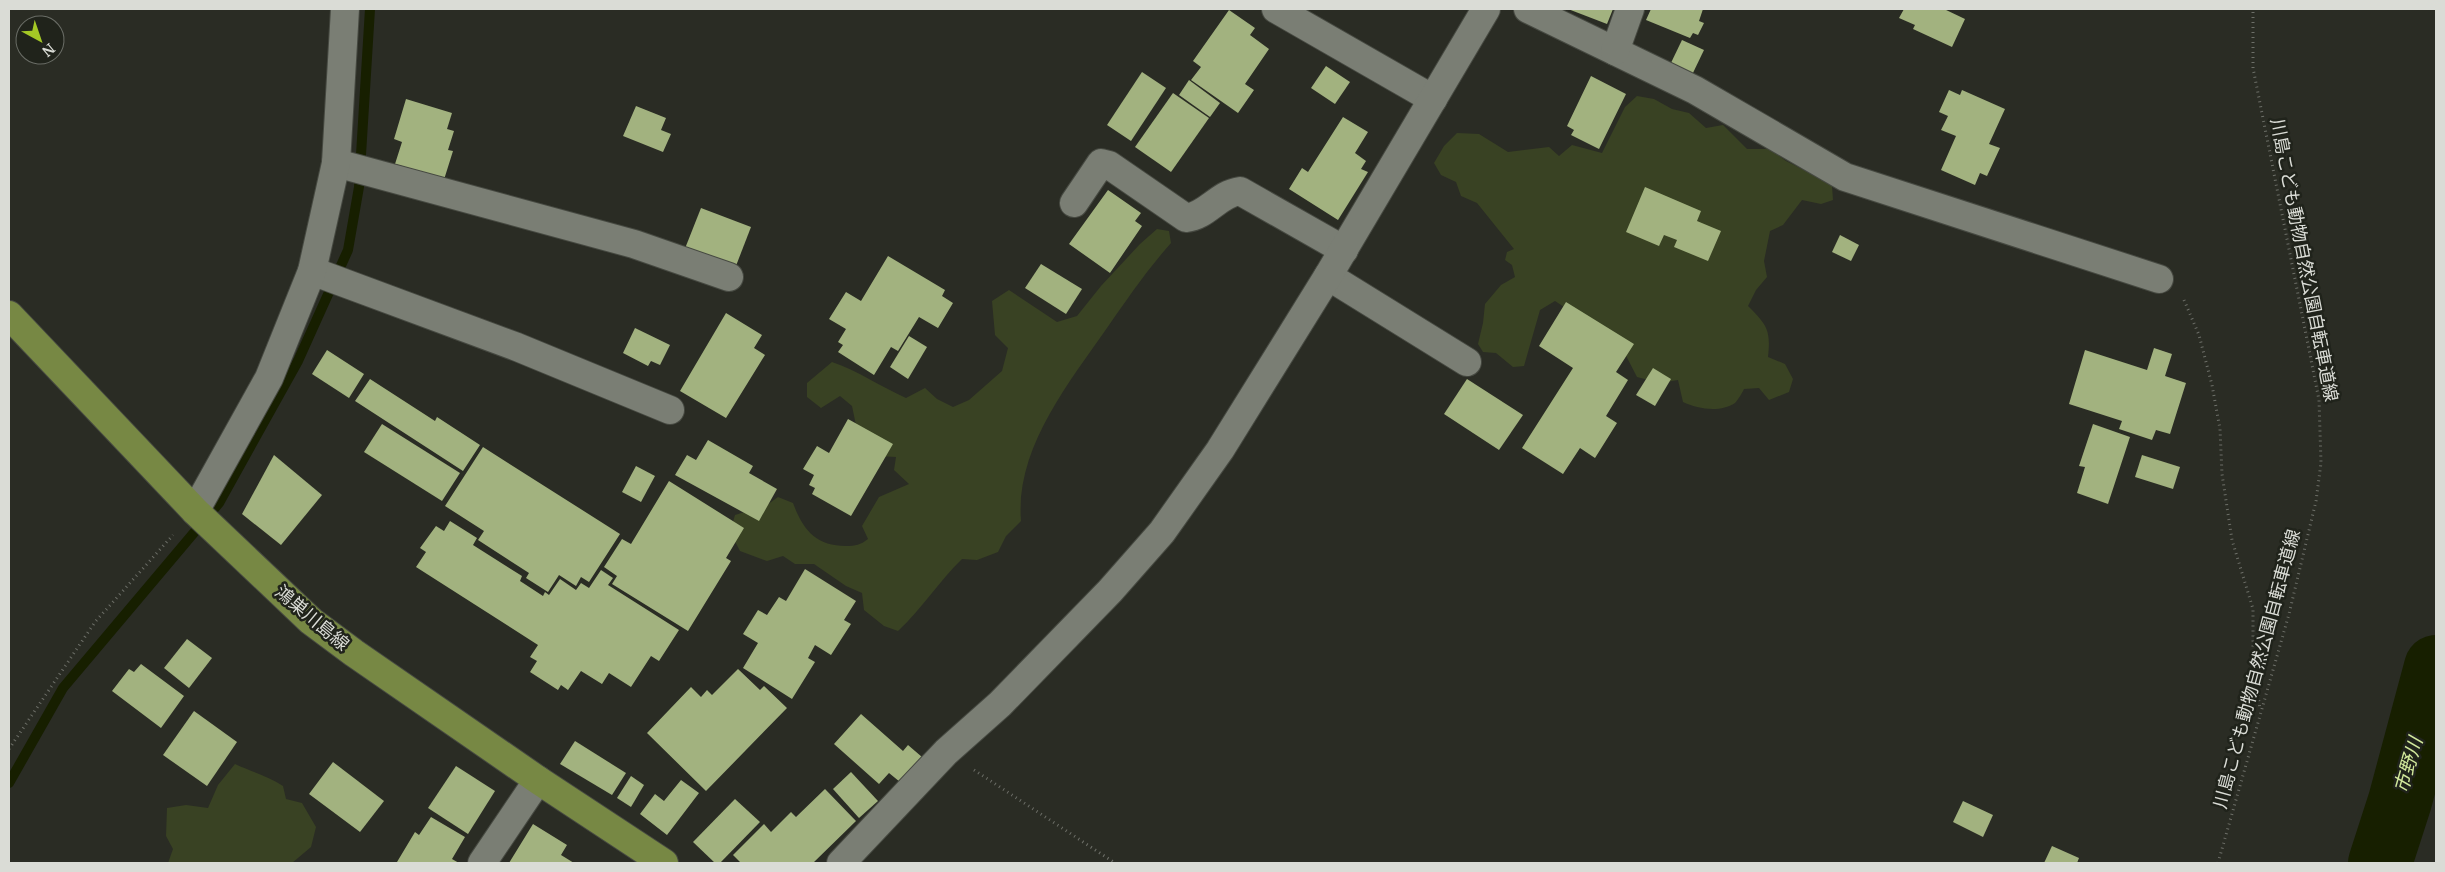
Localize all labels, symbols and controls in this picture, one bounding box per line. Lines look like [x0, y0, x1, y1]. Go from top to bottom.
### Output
north arrow [15, 15, 65, 65]
text: N [38, 40, 58, 60]
street label: 川島こども動物自然公園自転車道線 [2266, 116, 2343, 403]
street label: 川島こども動物自然公園自転車道線 [2208, 527, 2305, 811]
street label: 鴻巣川島線 [270, 580, 354, 655]
water label: 市野川 [2389, 732, 2428, 796]

